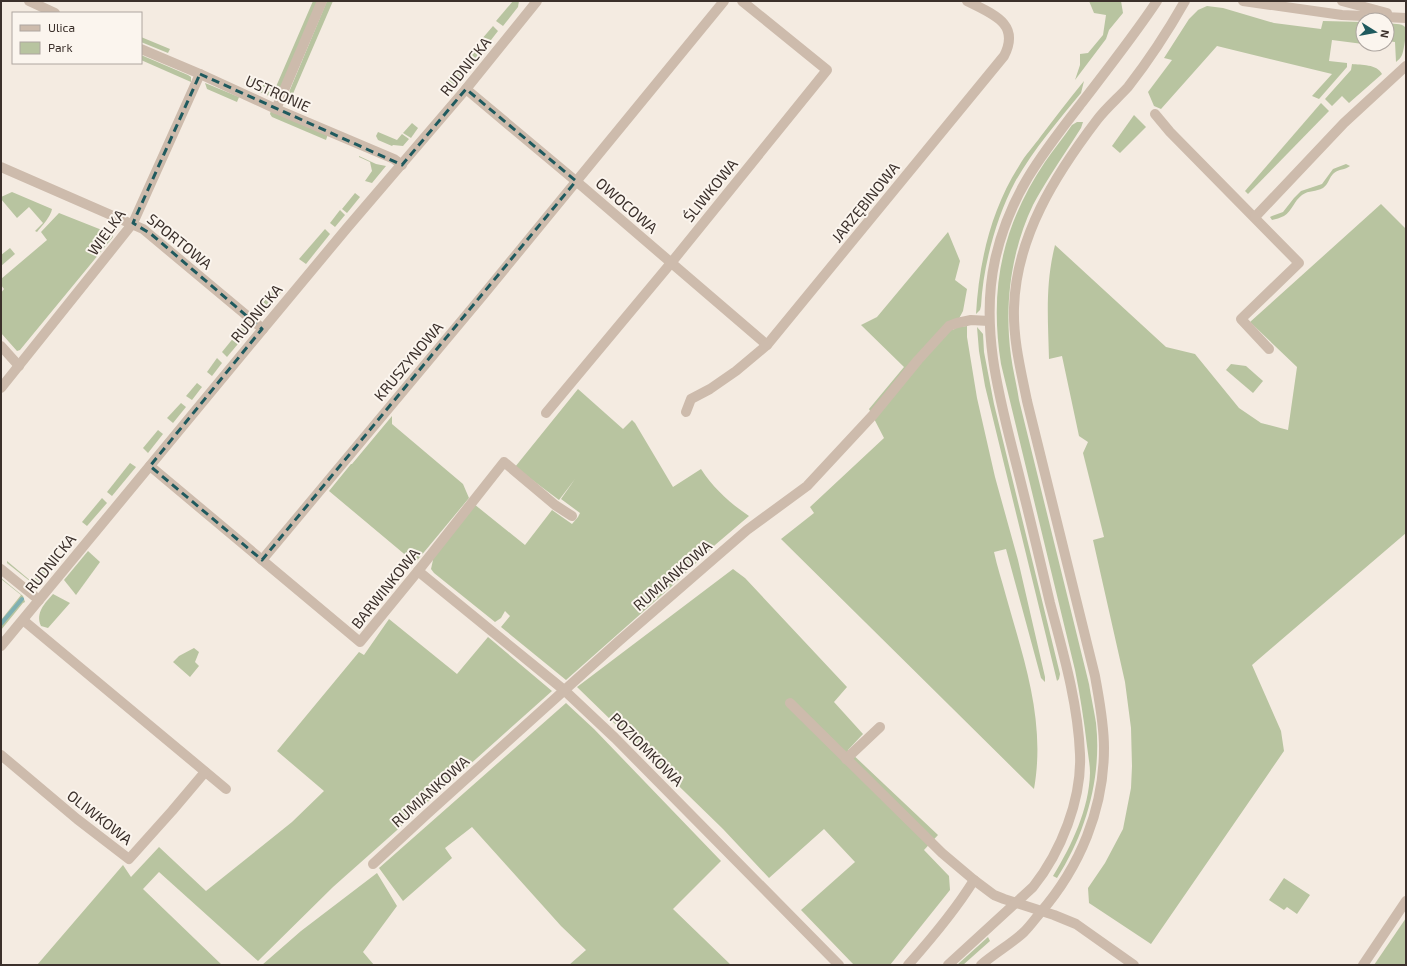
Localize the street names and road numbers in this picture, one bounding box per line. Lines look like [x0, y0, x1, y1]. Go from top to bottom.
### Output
street label: RUDNICKA [436, 32, 495, 99]
street label: USTRONIE [243, 71, 313, 115]
street label: ŚLIWKOWA [679, 154, 741, 225]
street label: JARZĘBINOWA [827, 158, 903, 246]
street label: OWOCOWA [592, 173, 662, 237]
street label: WIELKA [83, 205, 129, 259]
street label: SPORTOWA [144, 209, 217, 273]
street label: RUDNICKA [226, 280, 286, 346]
street label: KRUSZYNOWA [370, 317, 447, 404]
street label: RUDNICKA [21, 529, 80, 596]
street label: RUMIANKOWA [629, 536, 715, 614]
street label: BARWINKOWA [347, 544, 423, 632]
street label: POZIOMKOWA [607, 709, 688, 790]
street label: RUMIANKOWA [388, 751, 473, 830]
street label: OLIWKOWA [64, 786, 137, 848]

